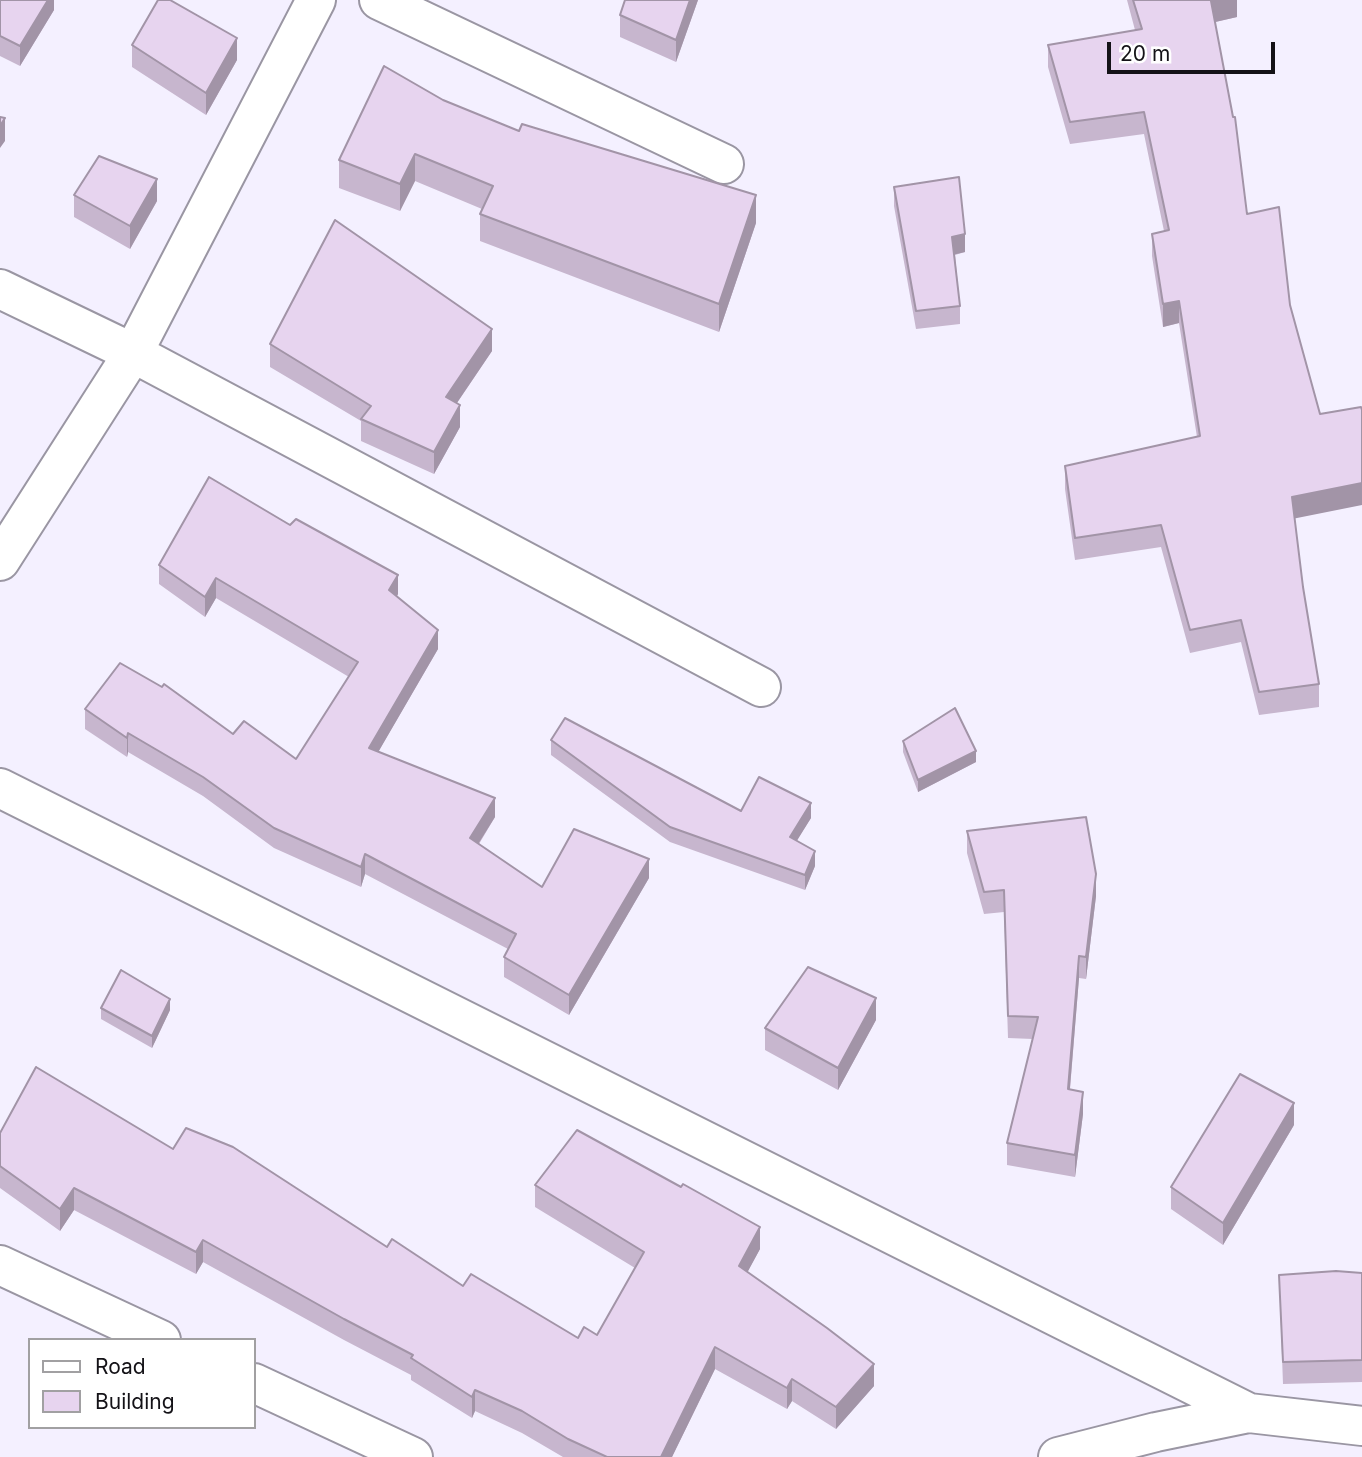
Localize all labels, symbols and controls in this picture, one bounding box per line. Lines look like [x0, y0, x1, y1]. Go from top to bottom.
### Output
scale bar [1110, 28, 1278, 72]
text: 20 m [1120, 41, 1170, 66]
legend [28, 1338, 256, 1429]
text: Road [95, 1354, 146, 1379]
text: Building [95, 1389, 175, 1414]

